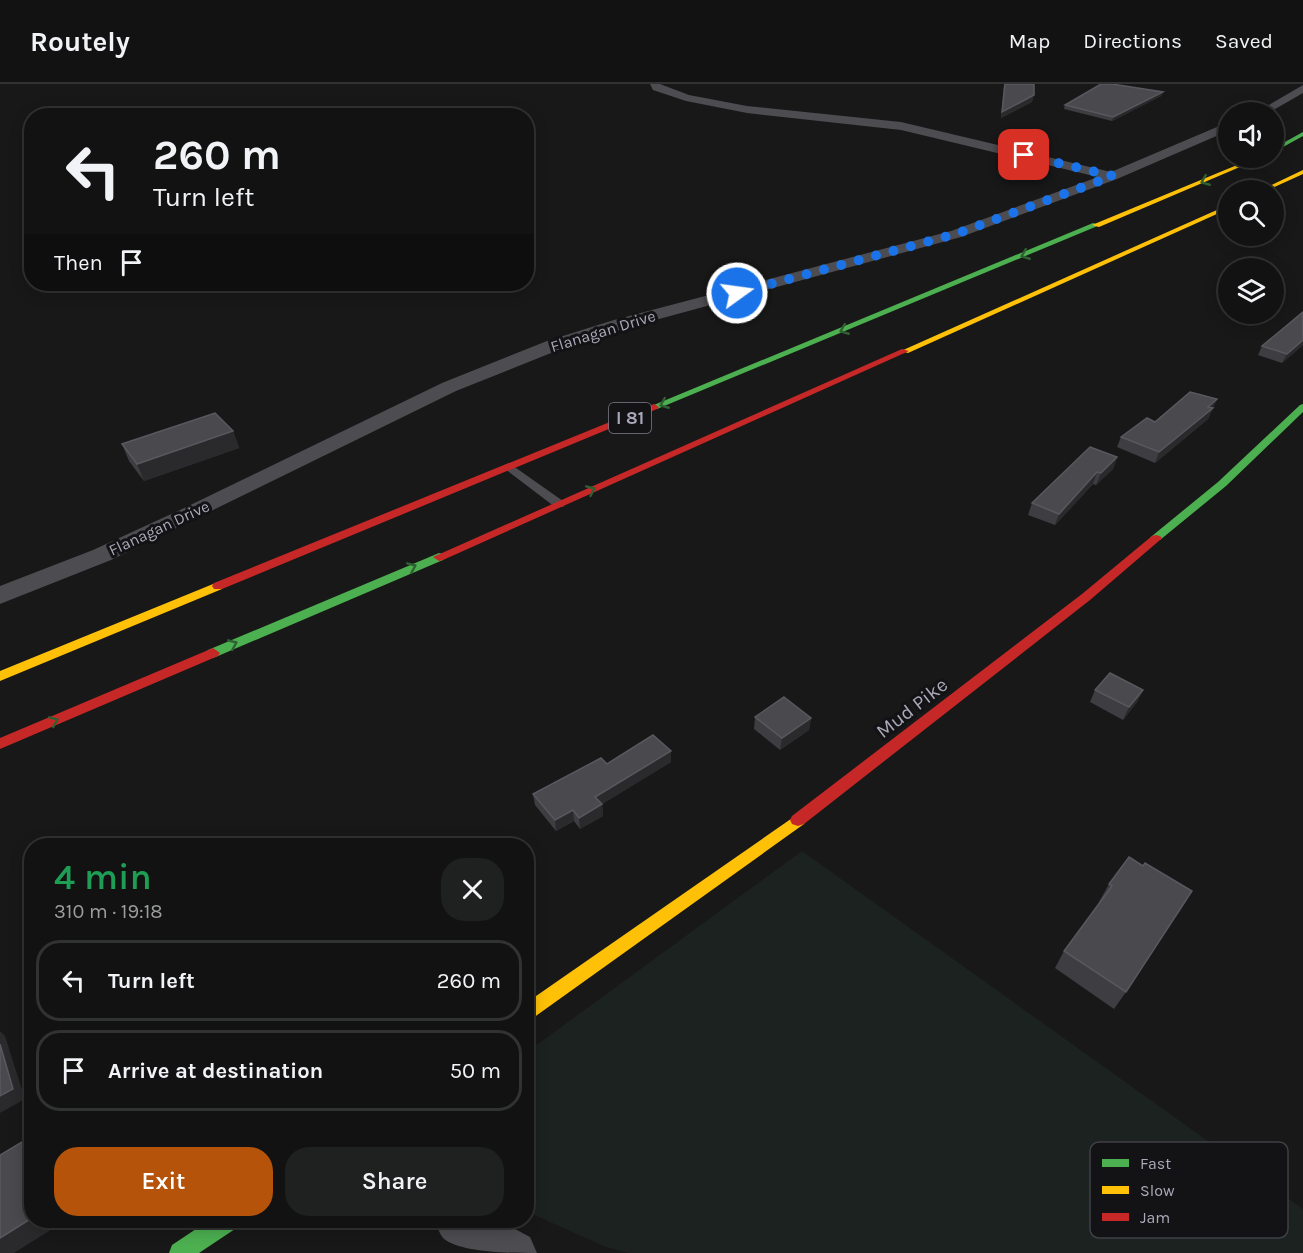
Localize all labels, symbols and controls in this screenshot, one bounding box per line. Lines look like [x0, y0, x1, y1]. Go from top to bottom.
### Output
text: Routely [30, 25, 130, 58]
text: Map [1009, 29, 1050, 53]
text: Directions [1083, 29, 1182, 53]
text: Saved [1215, 29, 1273, 53]
map controls [1218, 102, 1284, 324]
button: sound [1218, 102, 1284, 168]
pin [998, 129, 1049, 180]
text: 260 m [153, 130, 281, 180]
icon: left [54, 132, 132, 210]
icon: arrive [1007, 138, 1040, 171]
one-way arrow [1200, 174, 1211, 186]
button: search [1218, 180, 1284, 246]
text: Turn left [153, 181, 254, 213]
icon: arrive [115, 246, 148, 279]
one-way arrow [1020, 248, 1031, 260]
text: Then [54, 250, 103, 276]
button: layers [1218, 258, 1284, 324]
position arrow [705, 261, 769, 325]
street label: Flanagan Drive [548, 306, 658, 356]
one-way arrow [840, 323, 851, 335]
one-way arrow [659, 397, 670, 409]
road number: I 81 [609, 403, 651, 433]
one-way arrow [585, 485, 596, 497]
street label: Flanagan Drive [106, 496, 212, 560]
one-way arrow [406, 563, 417, 575]
one-way arrow [227, 639, 238, 651]
street label: Mud Pike [872, 673, 952, 743]
one-way arrow [47, 716, 58, 728]
text: 4 min [54, 856, 152, 898]
button: close [441, 858, 504, 921]
text: 310 m · 19:18 [54, 900, 163, 923]
icon: left [57, 964, 90, 997]
text: Turn left [108, 968, 195, 994]
text: 260 m [437, 968, 501, 994]
icon: arrive [57, 1054, 90, 1087]
text: Arrive at destination [108, 1058, 323, 1084]
text: 50 m [450, 1058, 501, 1084]
legend [1090, 1142, 1288, 1238]
button: Exit [54, 1147, 273, 1216]
button: Share [285, 1147, 504, 1216]
text: Fast [1140, 1154, 1171, 1173]
text: Slow [1140, 1181, 1175, 1200]
text: Jam [1140, 1208, 1170, 1227]

